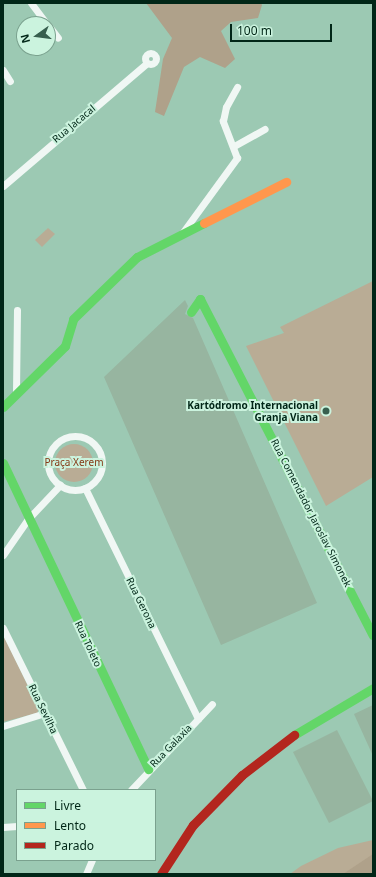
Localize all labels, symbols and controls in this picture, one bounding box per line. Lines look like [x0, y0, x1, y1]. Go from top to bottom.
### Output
north arrow [16, 16, 56, 56]
scale bar [232, 16, 334, 42]
text: 100 m [237, 22, 272, 39]
text: N [16, 33, 33, 45]
street label: Rua Jacacal [50, 103, 98, 145]
place label: Kartódromo Internacional Granja Viana [187, 399, 318, 422]
marker: Kartódromo Internacional Granja Viana [321, 406, 331, 416]
street label: Rua Comendador Jaroslav Simonek [268, 437, 354, 589]
park label: Praça Xerem [44, 457, 104, 469]
street label: Rua Gerona [123, 576, 159, 630]
street label: Rua Toleto [72, 619, 104, 669]
street label: Rua Sevilha [26, 682, 60, 736]
street label: Rua Galaxia [148, 722, 194, 770]
legend [16, 789, 156, 861]
text: Livre [54, 797, 81, 814]
text: Lento [54, 817, 86, 834]
text: Parado [54, 837, 94, 854]

